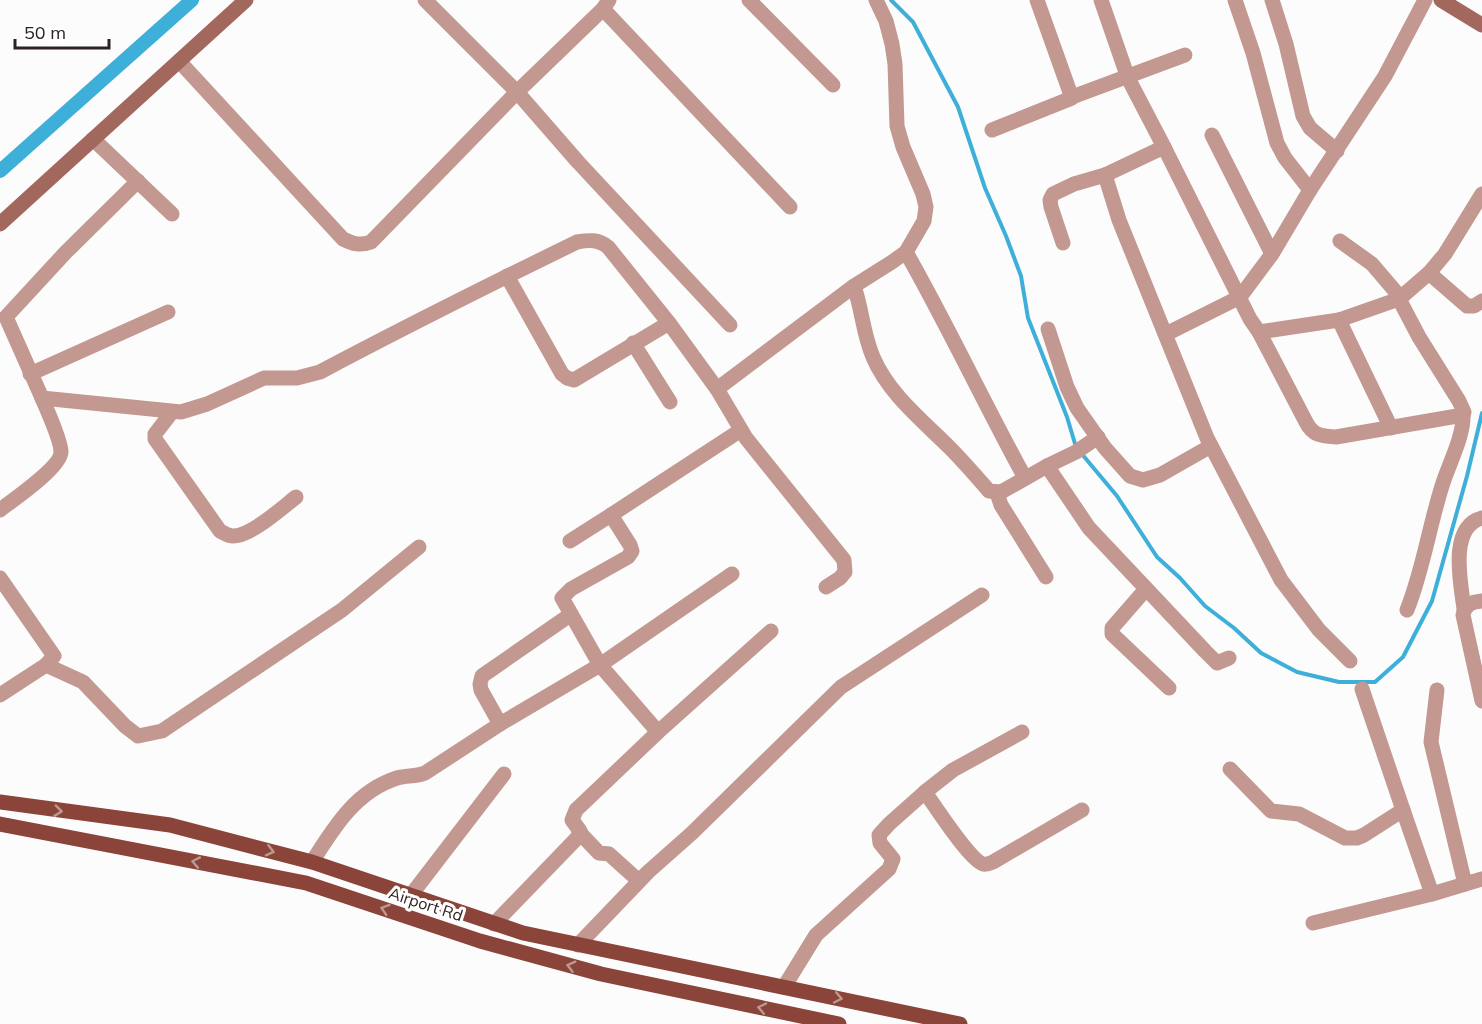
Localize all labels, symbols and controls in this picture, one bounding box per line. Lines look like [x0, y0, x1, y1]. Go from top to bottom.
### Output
scale bar [15, 12, 110, 50]
text: 50 m [24, 21, 66, 44]
one-way arrow [53, 804, 62, 817]
one-way arrow [265, 843, 275, 856]
one-way arrow [191, 856, 201, 869]
street label: Airport Rd [386, 883, 466, 925]
one-way arrow [380, 904, 391, 916]
one-way arrow [566, 960, 576, 973]
one-way arrow [833, 991, 843, 1004]
one-way arrow [757, 1002, 767, 1015]

